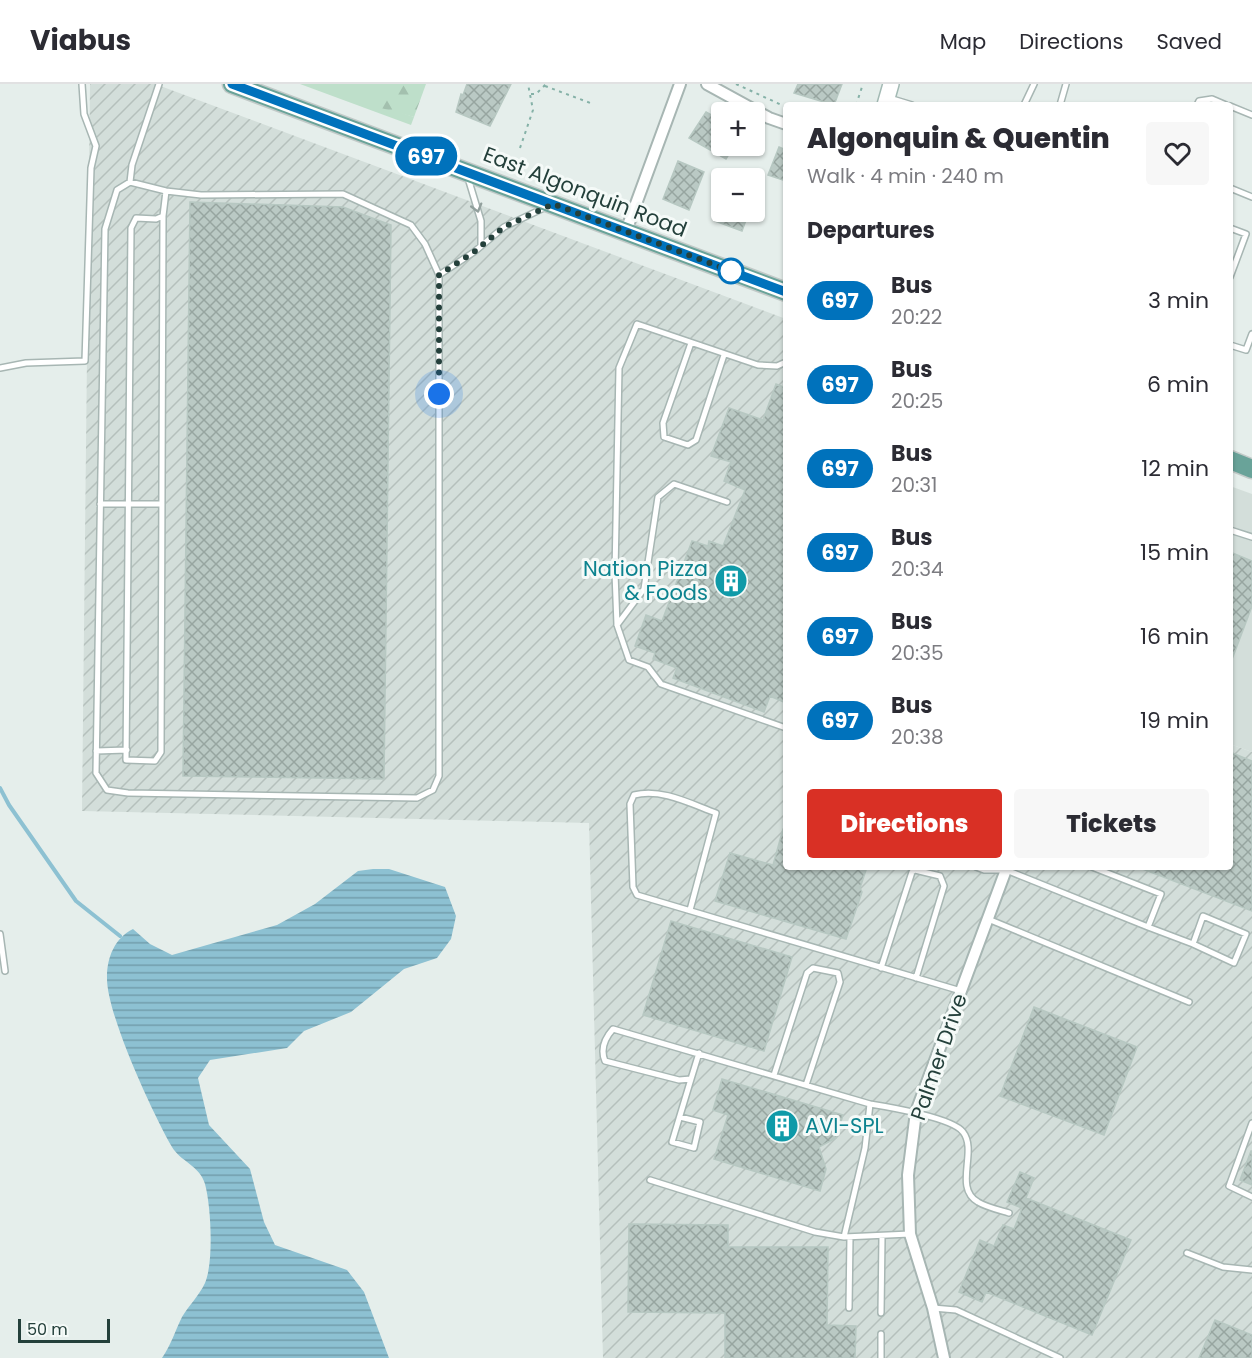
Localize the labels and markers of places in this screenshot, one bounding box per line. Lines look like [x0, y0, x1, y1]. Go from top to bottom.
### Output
unlabelled marker [718, 258, 744, 284]
place label: Nation Pizza & Foods [583, 554, 708, 607]
building icon: Nation Pizza & Foods [713, 563, 749, 599]
building icon: AVI-SPL [764, 1108, 800, 1144]
place label: AVI-SPL [805, 1111, 884, 1140]

